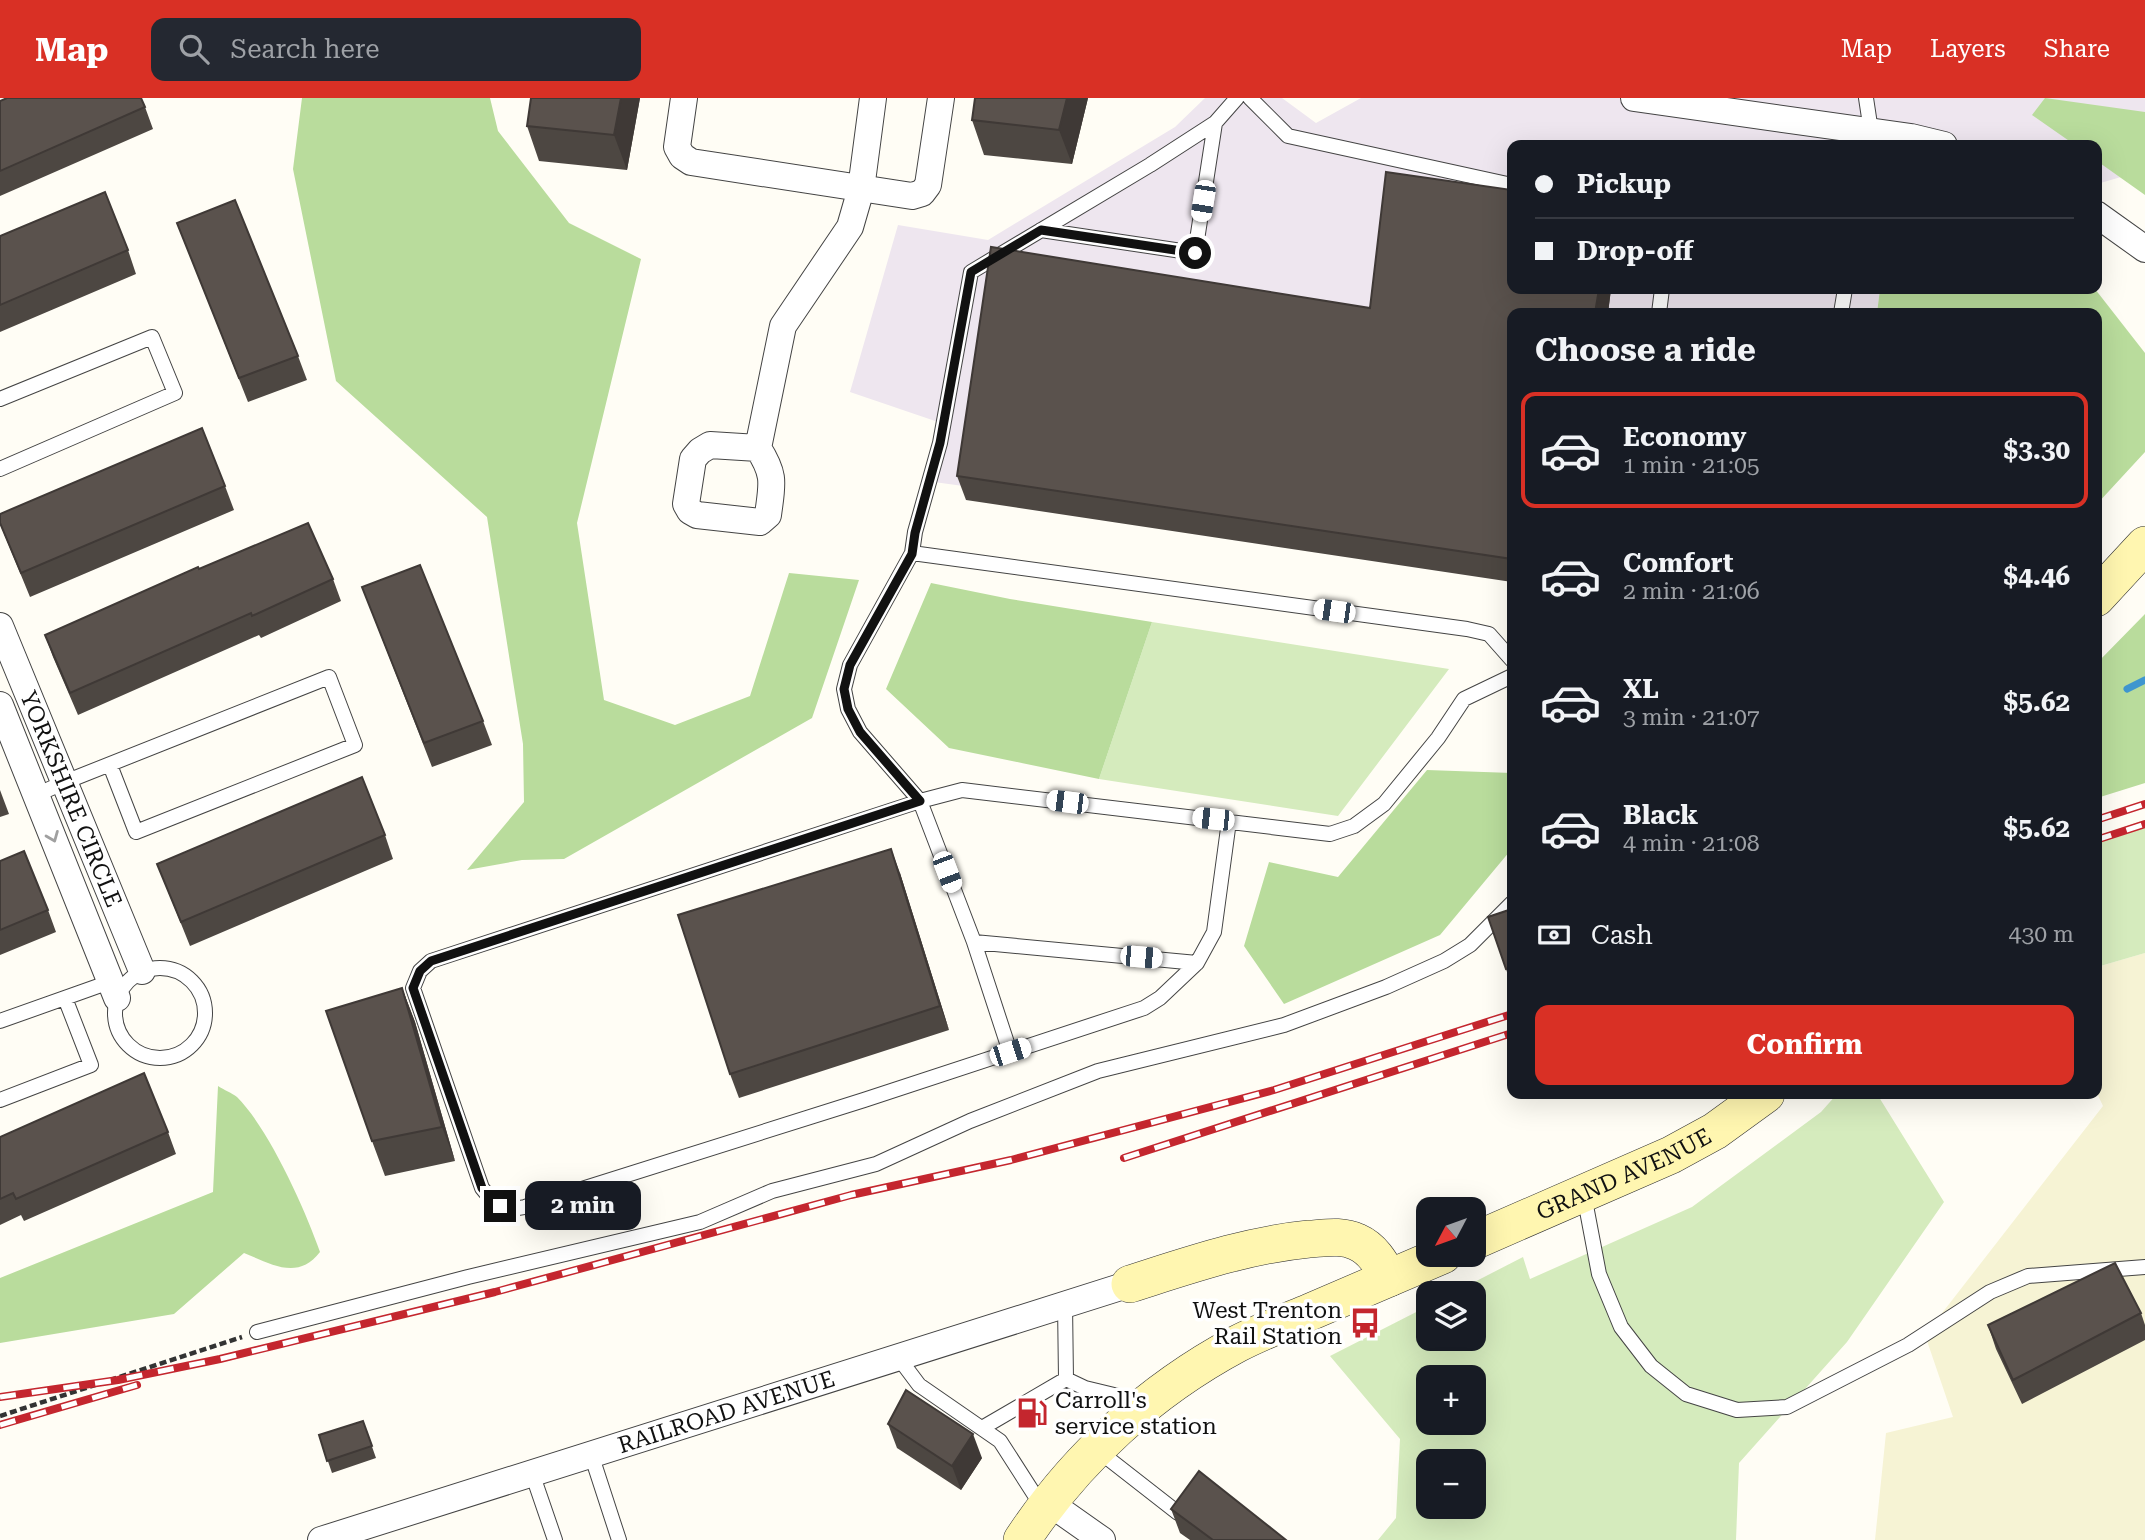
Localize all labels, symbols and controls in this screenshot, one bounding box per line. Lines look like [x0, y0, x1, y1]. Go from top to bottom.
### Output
search box [151, 18, 641, 81]
text: Map [35, 30, 109, 69]
icon: search [175, 30, 213, 68]
text: Search here [231, 34, 380, 64]
text: Map [1841, 35, 1892, 63]
text: Layers [1930, 35, 2006, 63]
text: Share [2044, 35, 2110, 63]
text: Pickup [1577, 169, 1671, 199]
car [1190, 179, 1217, 223]
text: Drop-off [1577, 236, 1693, 266]
route start [1179, 237, 1211, 269]
text: Choose a ride [1535, 331, 1756, 369]
icon: car [1539, 419, 1602, 482]
text: Economy [1623, 422, 1746, 452]
text: $3.30 [2004, 435, 2070, 465]
text: 1 min · 21:05 [1623, 452, 1760, 479]
icon: car [1539, 545, 1602, 608]
text: Comfort [1623, 548, 1733, 578]
text: $4.46 [2004, 561, 2070, 591]
text: 2 min · 21:06 [1623, 578, 1760, 605]
car [1312, 598, 1357, 624]
icon: car [1539, 671, 1602, 734]
text: XL [1623, 674, 1659, 704]
street label: YORKSHIRE CIRCLE [15, 687, 128, 911]
text: $5.62 [2004, 687, 2070, 717]
text: 3 min · 21:07 [1623, 704, 1760, 731]
car [1045, 789, 1090, 815]
icon: car [1539, 797, 1602, 860]
text: Black [1623, 800, 1698, 830]
car [1192, 806, 1235, 832]
text: $5.62 [2004, 813, 2070, 843]
one-way arrow [44, 830, 58, 842]
text: 4 min · 21:08 [1623, 830, 1760, 857]
car [930, 849, 965, 895]
icon: cash [1535, 916, 1573, 954]
text: Cash [1591, 920, 1653, 950]
text: 430 m [2009, 921, 2074, 948]
car [1120, 945, 1163, 969]
button: Confirm [1535, 1005, 2074, 1085]
car [987, 1036, 1034, 1068]
street label: GRAND AVENUE [1532, 1122, 1716, 1226]
callout: 2 min [524, 1182, 640, 1230]
route end [484, 1190, 516, 1222]
text: 2 min [551, 1192, 615, 1219]
north arrow [1416, 1197, 1486, 1267]
map controls [1416, 1197, 1486, 1519]
button: layers [1416, 1281, 1486, 1351]
place label: West Trenton Rail Station [1193, 1297, 1342, 1350]
bus stop icon: West Trenton Rail Station [1348, 1306, 1382, 1340]
street label: RAILROAD AVENUE [614, 1365, 838, 1459]
button: + [1416, 1365, 1486, 1435]
place label: Carroll's service station [1055, 1387, 1217, 1440]
fuel station icon: Carroll's service station [1015, 1396, 1049, 1430]
button: − [1416, 1449, 1486, 1519]

